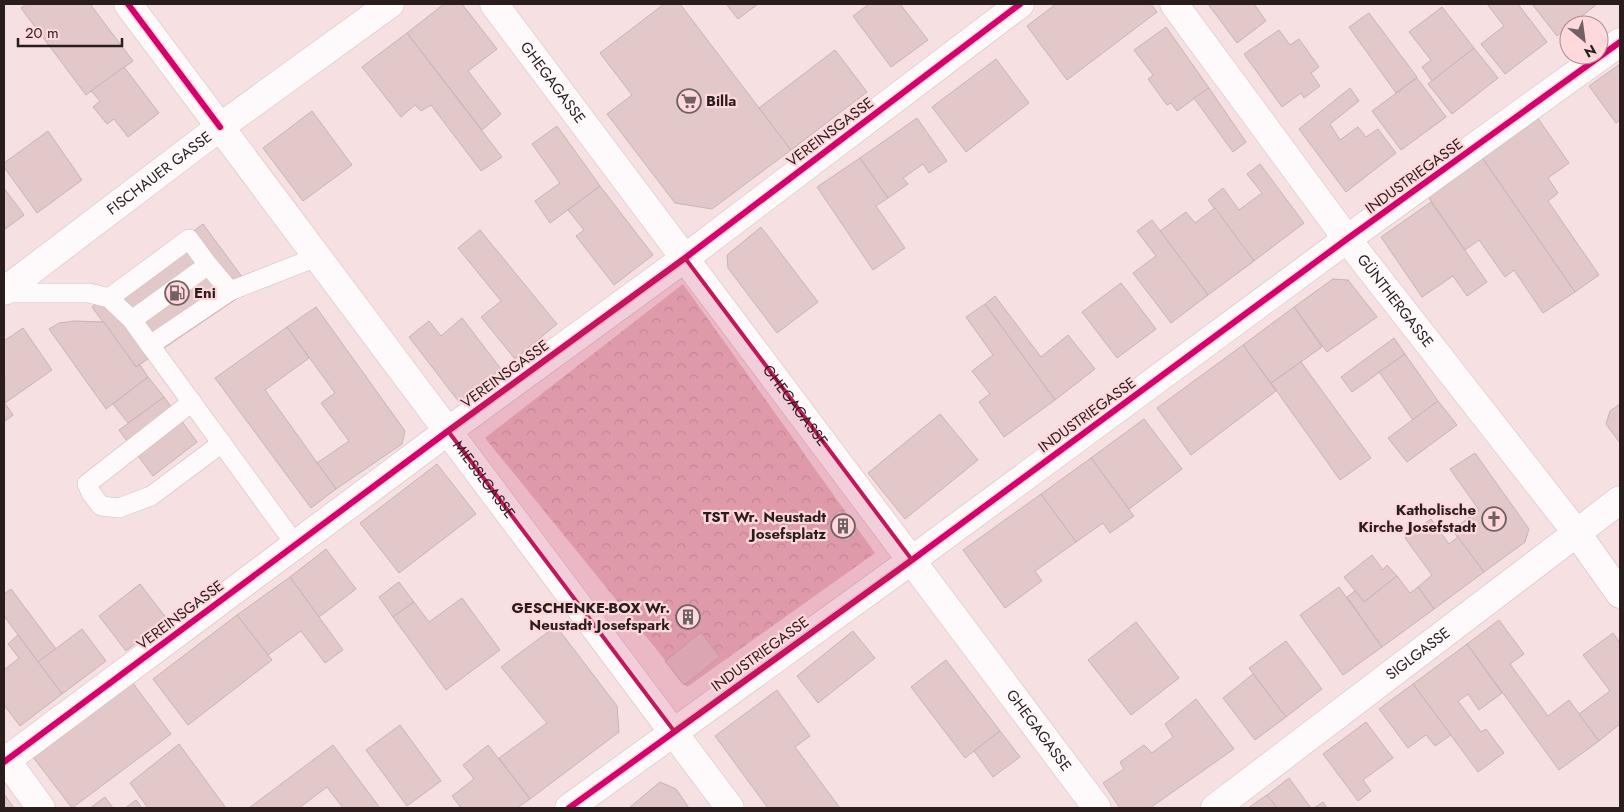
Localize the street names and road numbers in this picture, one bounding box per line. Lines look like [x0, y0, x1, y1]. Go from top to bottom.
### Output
street label: GHEGAGASSE [515, 37, 591, 128]
street label: VEREINSGASSE [782, 92, 878, 172]
street label: FISCHAUER GASSE [102, 126, 216, 220]
street label: INDUSTRIEGASSE [1361, 133, 1467, 219]
street label: GÜNTHERGASSE [1352, 249, 1439, 352]
street label: VEREINSGASSE [456, 335, 554, 413]
street label: GHEGAGASSE [757, 360, 833, 451]
street label: INDUSTRIEGASSE [1034, 372, 1140, 458]
street label: MIESSLGASSE [447, 436, 521, 523]
street label: VEREINSGASSE [132, 575, 228, 655]
street label: INDUSTRIEGASSE [707, 611, 813, 697]
street label: SIGLGASSE [1381, 622, 1455, 685]
street label: GHEGAGASSE [1001, 685, 1077, 776]

